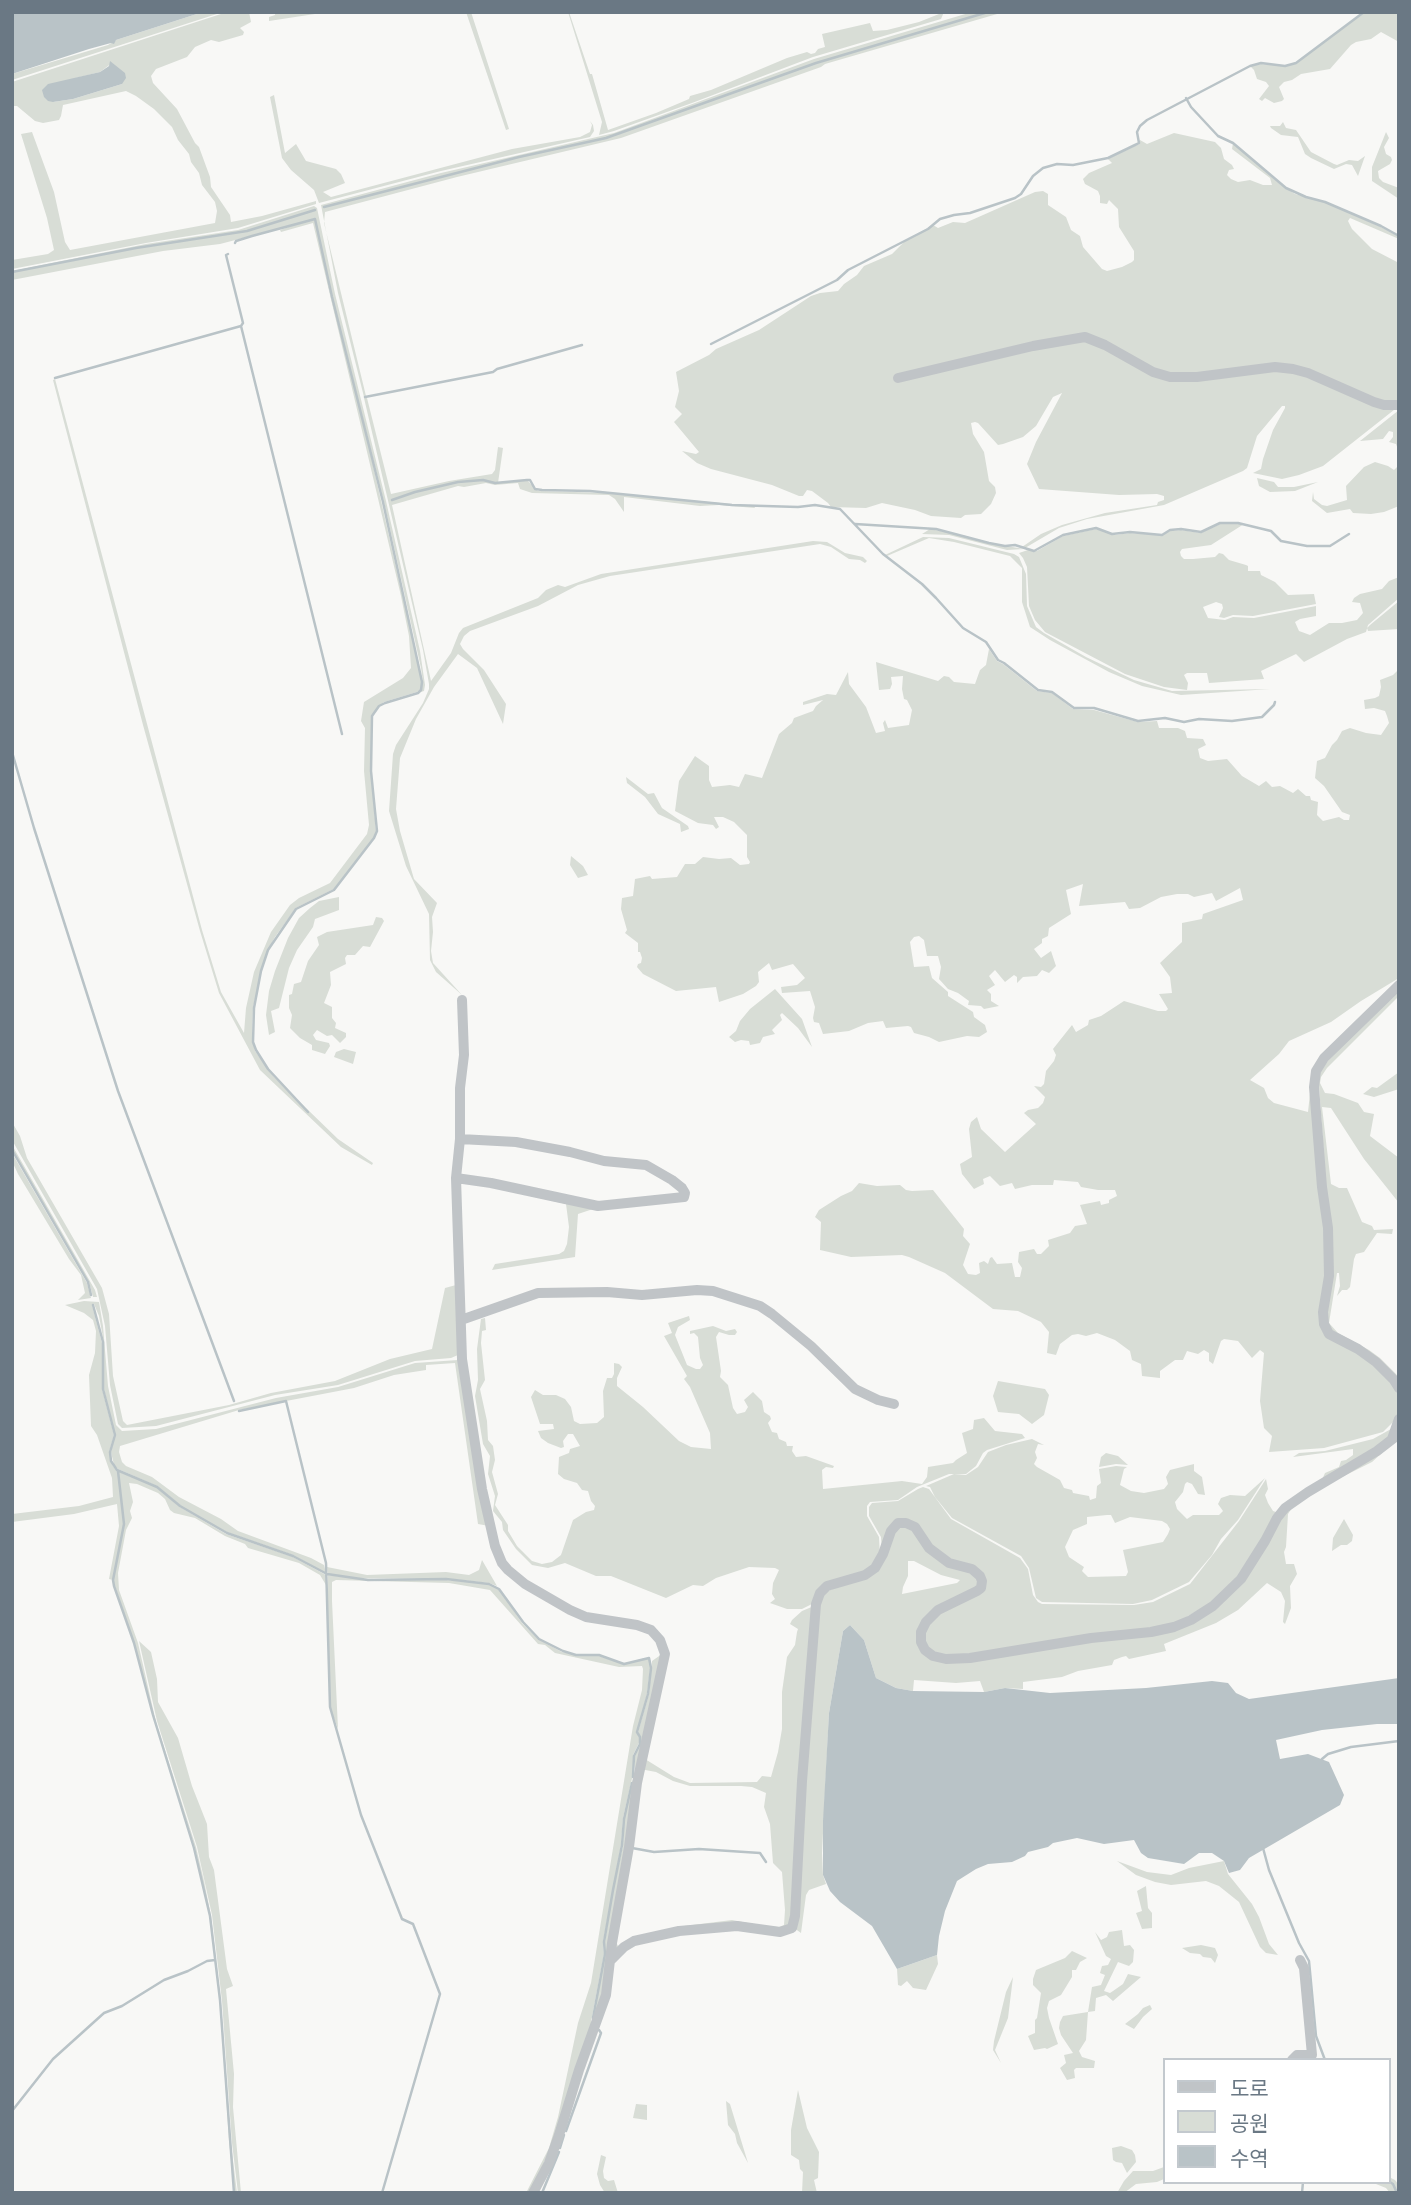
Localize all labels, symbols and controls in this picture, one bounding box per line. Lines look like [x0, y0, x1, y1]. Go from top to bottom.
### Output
legend [1162, 2058, 1390, 2184]
text: 도로 [1230, 2075, 1269, 2100]
text: 공원 [1230, 2110, 1269, 2135]
text: 수역 [1230, 2145, 1269, 2170]

